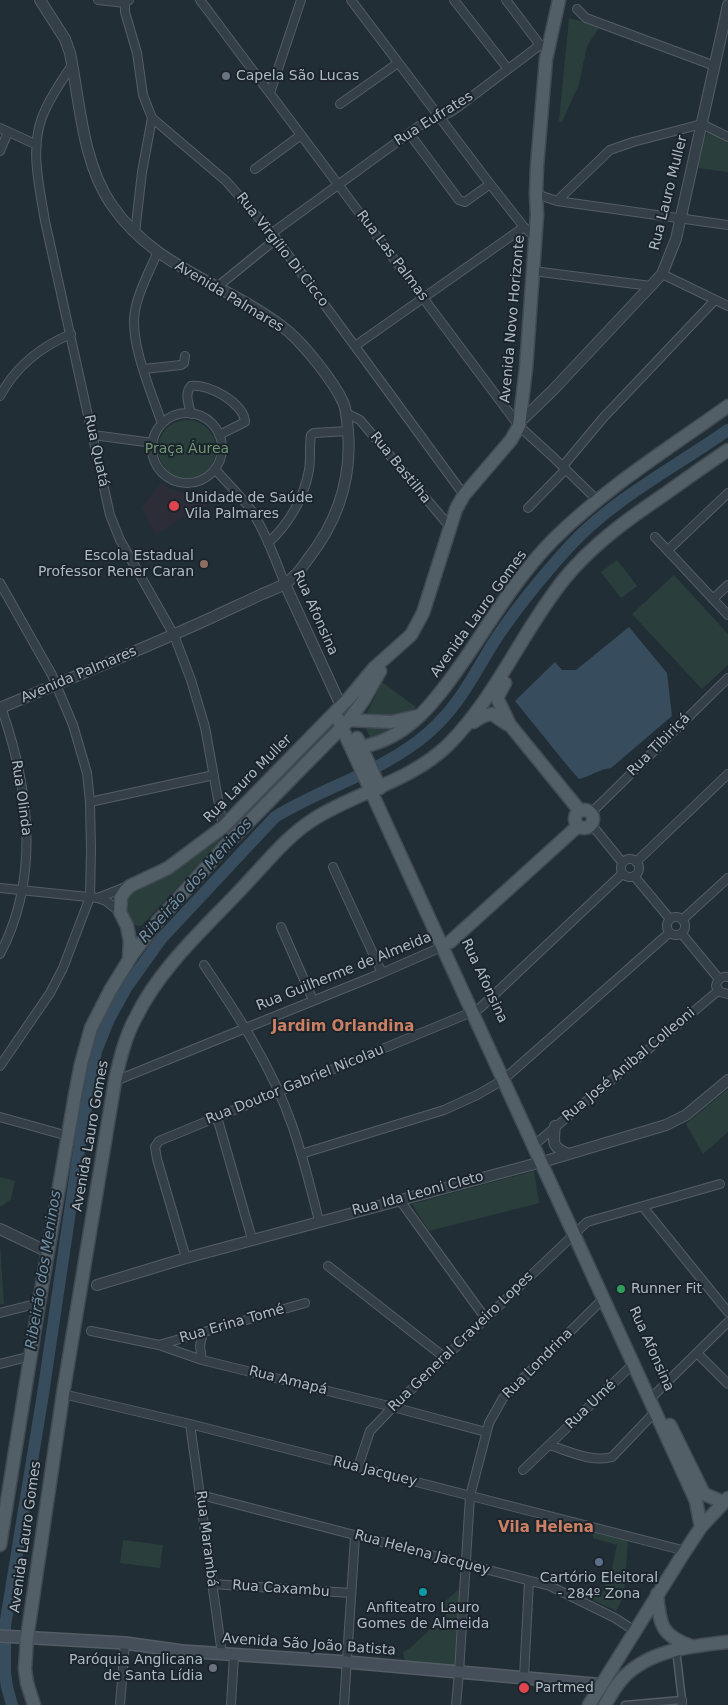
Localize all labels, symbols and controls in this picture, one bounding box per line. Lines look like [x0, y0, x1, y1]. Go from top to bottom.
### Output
place label: Capela São Lucas [236, 68, 359, 84]
marker: Capela São Lucas [220, 70, 232, 82]
street label: Rua Eufrates [392, 88, 476, 150]
street label: Rua Lauro Muller [647, 134, 691, 252]
street label: Rua Virgílio Di Cicco [232, 190, 332, 310]
street label: Rua Las Palmas [353, 207, 431, 305]
street label: Avenida Novo Horizonte [497, 234, 529, 404]
street label: Avenida Palmares [171, 258, 287, 336]
street label: Rua Quatá [80, 413, 112, 489]
street label: Rua Bastilha [366, 429, 434, 507]
park label: Praça Áurea [145, 441, 229, 457]
place label: Unidade de Saúde Vila Palmares [185, 490, 313, 522]
marker: Unidade de Saúde Vila Palmares [167, 499, 181, 513]
street label: Avenida Lauro Gomes [427, 547, 531, 681]
place label: Escola Estadual Professor Rener Caran [38, 548, 194, 580]
marker: Escola Estadual Professor Rener Caran [198, 558, 210, 570]
street label: Rua Afonsina [289, 568, 341, 658]
street label: Avenida Palmares [19, 643, 139, 707]
street label: Rua Tibiriçá [624, 710, 694, 780]
street label: Rua Lauro Muller [200, 731, 296, 827]
street label: Rua Olinda [7, 759, 35, 837]
water label: Ribeirão dos Meninos [136, 815, 256, 947]
street label: Rua Guilherme de Almeida [254, 929, 434, 1015]
street label: Rua Afonsina [457, 936, 511, 1026]
street label: Rua José Anibal Colleoni [559, 1004, 699, 1126]
district label: Jardim Orlandina [272, 1018, 414, 1036]
street label: Rua Doutor Gabriel Nicolau [204, 1042, 386, 1128]
street label: Avenida Lauro Gomes [69, 1059, 113, 1213]
street label: Rua Ida Leoni Cleto [350, 1168, 486, 1220]
water label: Ribeirão dos Meninos [23, 1189, 65, 1351]
street label: Rua General Craveiro Lopes [385, 1268, 537, 1416]
place label: Runner Fit [631, 1281, 702, 1297]
marker: Runner Fit [615, 1283, 627, 1295]
street label: Rua Erina Tomé [178, 1301, 286, 1347]
street label: Rua Afonsina [625, 1304, 677, 1394]
street label: Rua Londrina [500, 1326, 576, 1402]
street label: Rua Amapá [247, 1363, 329, 1399]
street label: Rua Umé [562, 1377, 620, 1433]
street label: Rua Jacquey [331, 1453, 419, 1491]
street label: Avenida Lauro Gomes [7, 1460, 45, 1614]
street label: Rua Marambá [192, 1490, 220, 1588]
district label: Vila Helena [498, 1519, 594, 1537]
street label: Rua Helena Jacquey [352, 1527, 492, 1579]
marker: Cartório Eleitoral - 284º Zona [593, 1556, 605, 1568]
place label: Cartório Eleitoral - 284º Zona [540, 1570, 658, 1602]
street label: Rua Caxambu [232, 1577, 330, 1601]
marker: Anfiteatro Lauro Gomes de Almeida [417, 1586, 429, 1598]
place label: Anfiteatro Lauro Gomes de Almeida [357, 1600, 489, 1632]
street label: Avenida São João Batista [222, 1631, 396, 1659]
place label: Paróquia Anglicana de Santa Lídia [69, 1652, 203, 1684]
marker: Paróquia Anglicana de Santa Lídia [207, 1662, 219, 1674]
place label: Partmed [535, 1680, 594, 1696]
marker: Partmed [517, 1681, 531, 1695]

